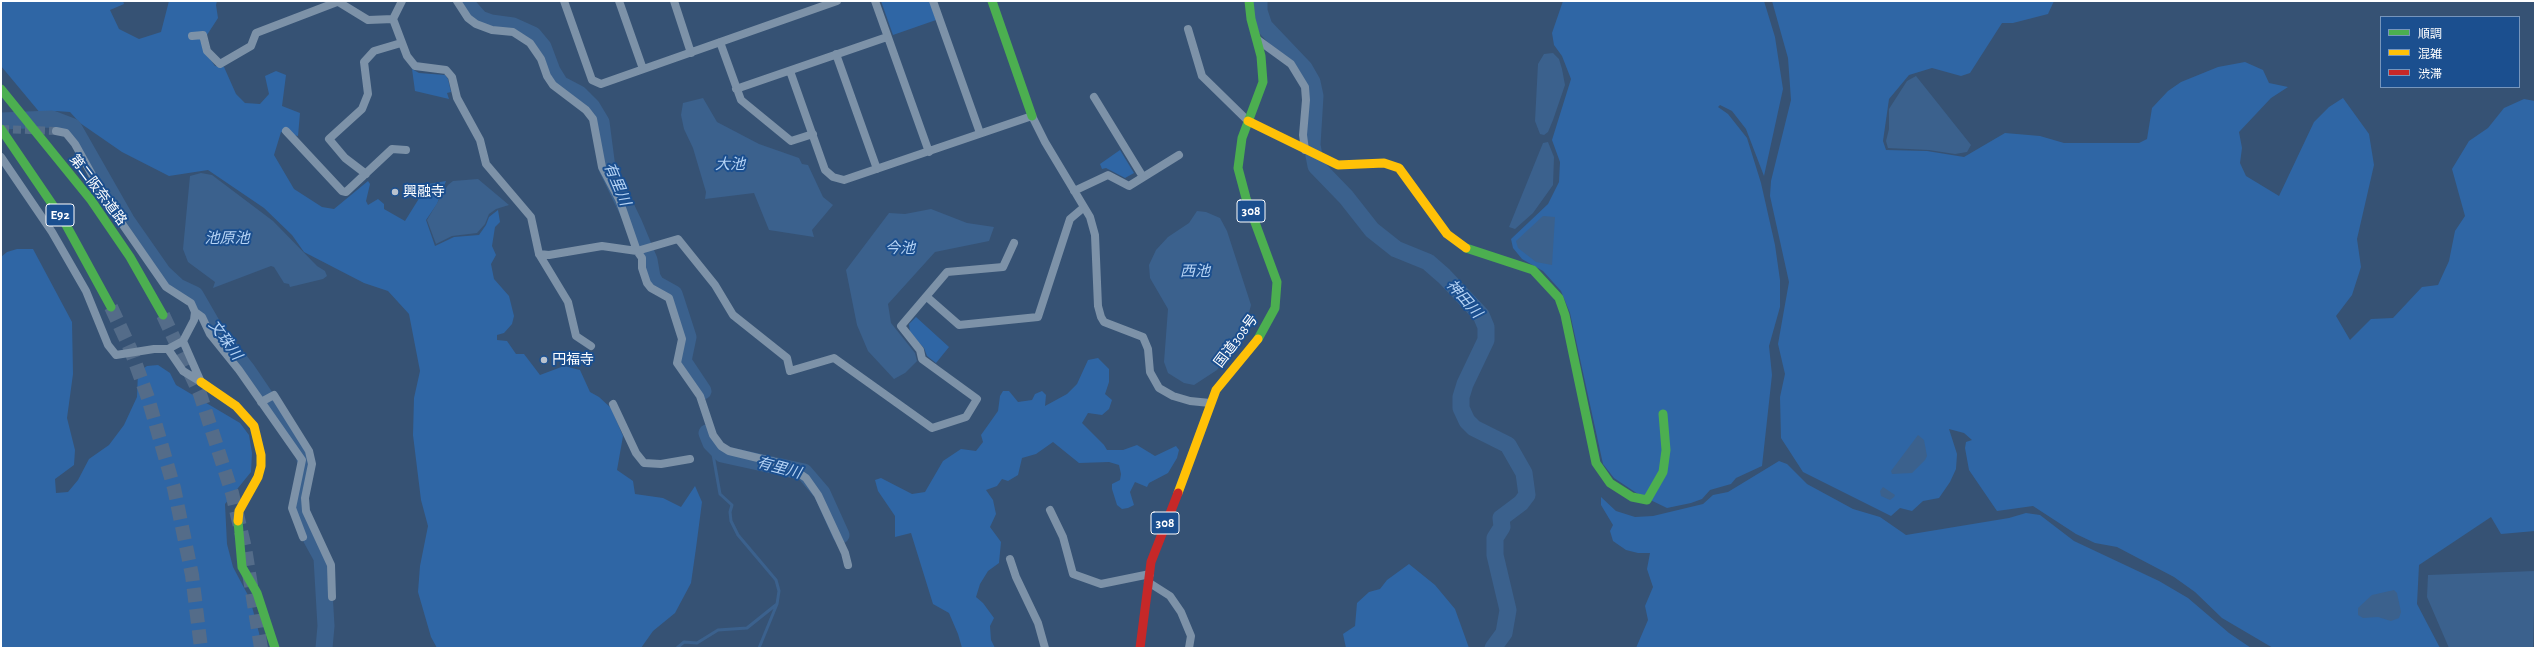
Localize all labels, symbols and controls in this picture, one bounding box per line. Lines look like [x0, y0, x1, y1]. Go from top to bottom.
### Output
legend [2380, 16, 2520, 88]
text: 順調 [2418, 28, 2442, 40]
text: 混雑 [2418, 48, 2442, 60]
text: 渋滞 [2418, 68, 2442, 80]
street label: 第二阪奈道路 [66, 151, 130, 229]
water label: 大池 [715, 155, 745, 173]
water label: 有里川 [600, 160, 634, 208]
place label: 興融寺 [403, 184, 445, 200]
marker: 興融寺 [390, 187, 400, 197]
road number: 308 [1237, 200, 1265, 222]
road number: E92 [46, 204, 74, 226]
water label: 池原池 [205, 229, 249, 247]
water label: 今池 [885, 239, 915, 257]
water label: 西池 [1180, 262, 1210, 280]
water label: 神田川 [1442, 276, 1486, 322]
street label: 国道308号 [1211, 311, 1261, 371]
water label: 文珠川 [204, 317, 246, 363]
place label: 円福寺 [552, 352, 594, 368]
marker: 円福寺 [539, 355, 549, 365]
water label: 有里川 [755, 453, 803, 483]
road number: 308 [1151, 512, 1179, 534]

